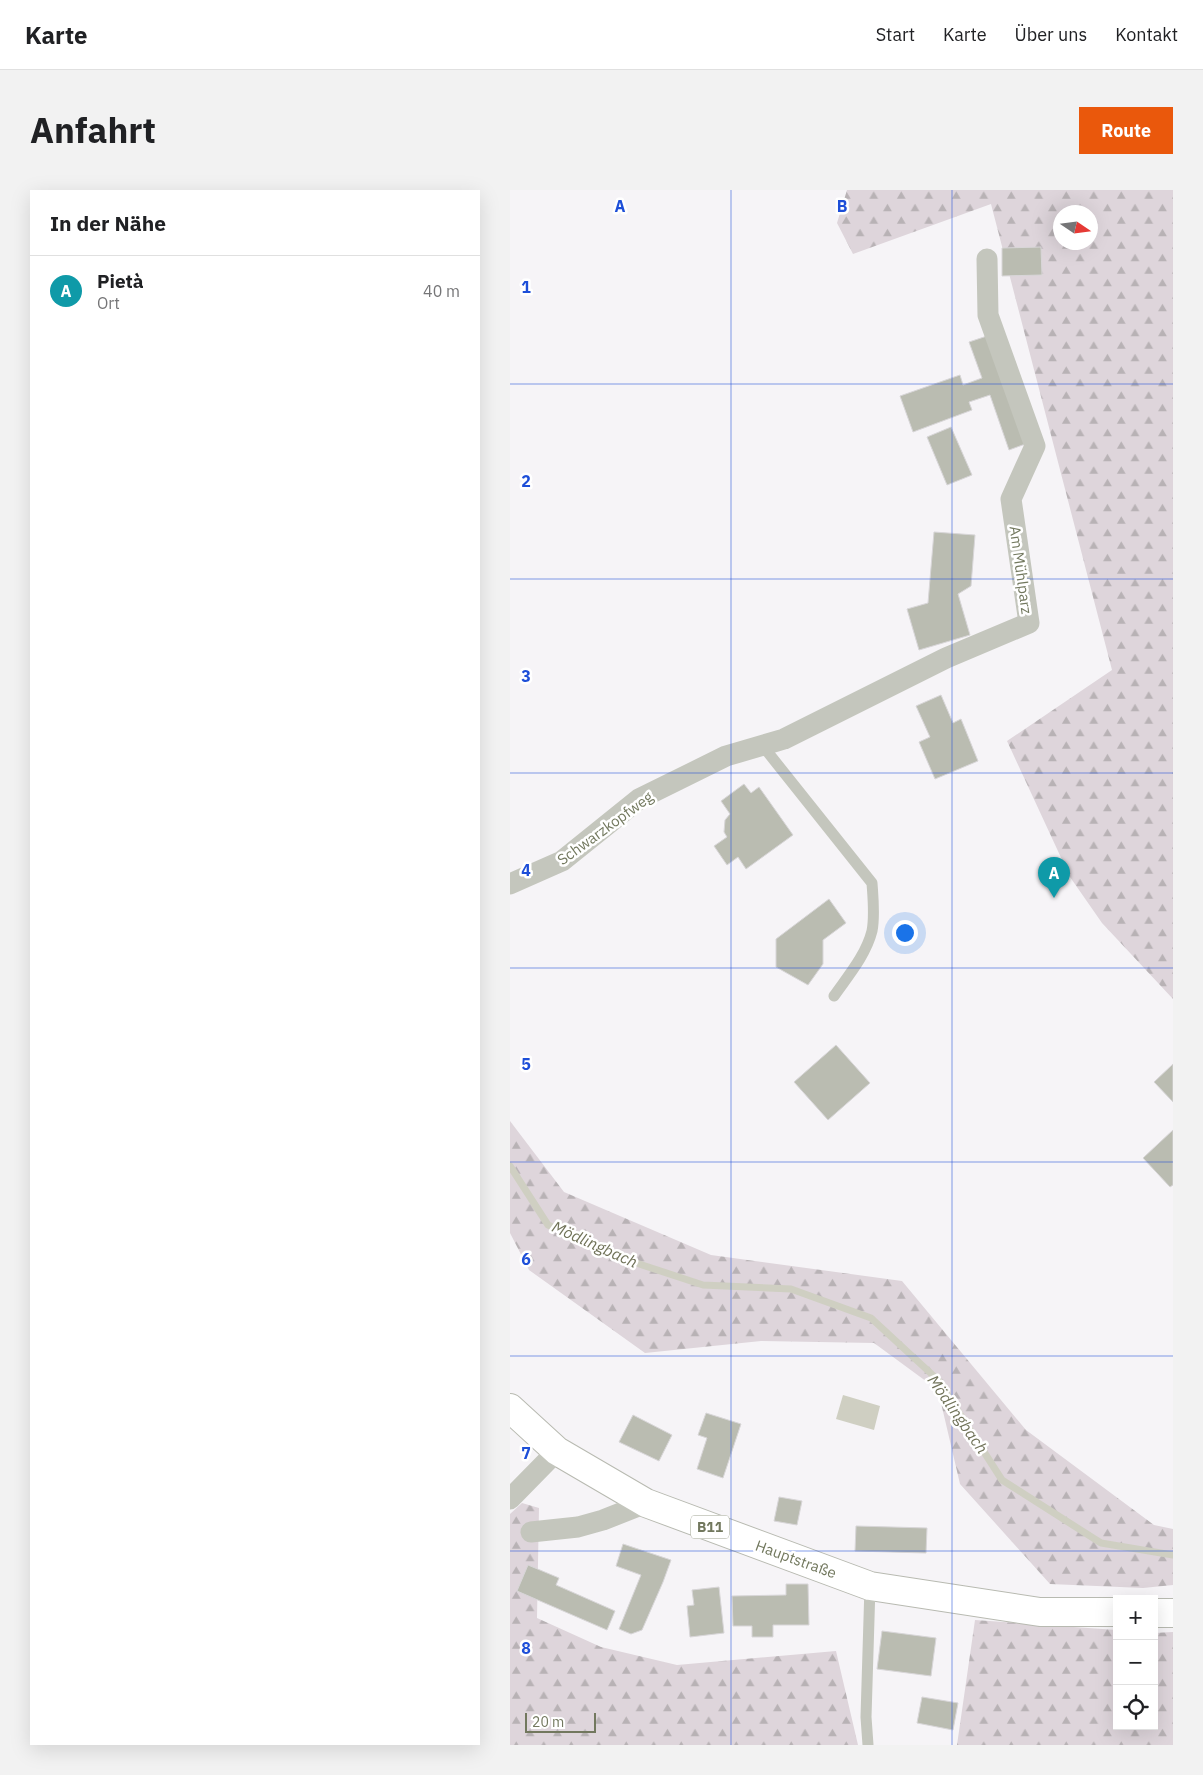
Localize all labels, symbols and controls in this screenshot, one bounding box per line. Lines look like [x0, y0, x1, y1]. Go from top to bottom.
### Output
text: Karte [25, 19, 88, 51]
text: Start [876, 23, 915, 46]
text: Karte [943, 23, 987, 46]
text: Über uns [1015, 23, 1087, 46]
text: Kontakt [1115, 23, 1178, 46]
text: Anfahrt [30, 107, 156, 153]
button: Route [1079, 107, 1173, 154]
text: A [615, 196, 626, 216]
text: B [837, 196, 848, 216]
north arrow [1053, 205, 1098, 250]
text: In der Nähe [50, 209, 166, 237]
text: Pietà [97, 269, 144, 293]
text: 1 [521, 277, 531, 297]
text: A [61, 281, 71, 301]
text: 40 m [423, 281, 460, 301]
text: Ort [97, 293, 120, 313]
text: 2 [521, 471, 531, 491]
street label: Am Mühlparz [1005, 525, 1037, 615]
text: 3 [521, 666, 531, 686]
street label: Schwarzkopfweg [553, 787, 657, 869]
pin: A [1038, 857, 1070, 898]
text: 4 [521, 860, 531, 880]
your location [892, 920, 918, 946]
text: 5 [521, 1054, 531, 1074]
water label: Mödlingbach [549, 1216, 641, 1272]
text: 6 [521, 1249, 531, 1269]
water label: Mödlingbach [924, 1371, 992, 1457]
text: 7 [521, 1443, 531, 1463]
road number: B11 [691, 1515, 729, 1538]
street label: Hauptstraße [753, 1536, 839, 1582]
map controls [1113, 1595, 1158, 1730]
button: + [1113, 1595, 1158, 1640]
text: 8 [521, 1638, 531, 1658]
button: − [1113, 1640, 1158, 1685]
button: locate [1113, 1685, 1158, 1730]
scale bar [525, 1710, 596, 1733]
text: 20 m [532, 1713, 564, 1731]

